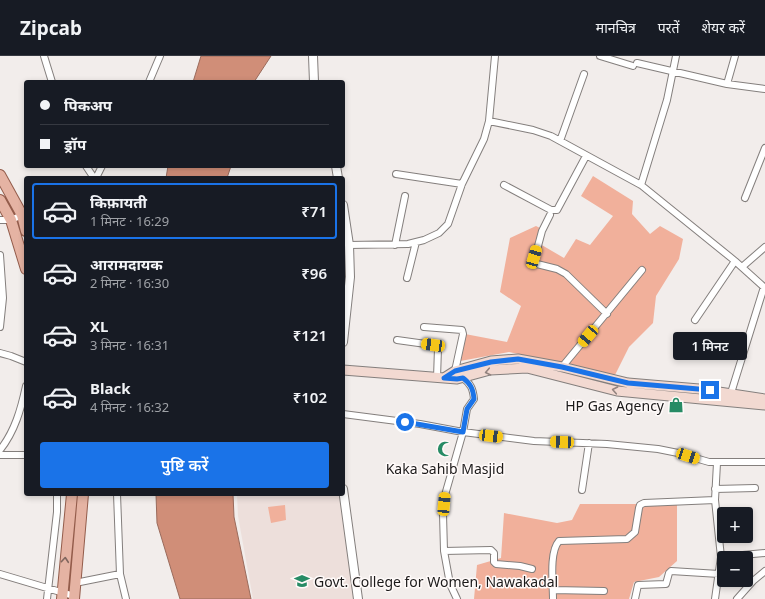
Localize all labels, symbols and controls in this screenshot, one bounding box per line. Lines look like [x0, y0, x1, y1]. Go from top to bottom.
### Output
text: Zipcab [20, 15, 82, 41]
text: मानचित्र [596, 18, 636, 37]
text: परतें [658, 18, 680, 37]
text: शेयर करें [702, 18, 745, 37]
text: पिकअप [64, 95, 112, 115]
text: ड्रॉप [64, 134, 86, 154]
text: किफ़ायती [90, 192, 147, 212]
icon: car [42, 193, 78, 229]
text: ₹71 [301, 201, 327, 221]
text: 1 मिनट · 16:29 [90, 212, 169, 230]
car [525, 244, 543, 270]
text: आरामदायक [90, 254, 163, 274]
icon: car [42, 255, 78, 291]
text: ₹96 [301, 263, 327, 283]
text: 2 मिनट · 16:30 [90, 274, 169, 292]
text: XL [90, 316, 108, 336]
icon: car [42, 317, 78, 353]
car [576, 323, 600, 349]
text: ₹121 [293, 325, 327, 345]
callout: 1 मिनट [673, 332, 747, 360]
text: 3 मिनट · 16:31 [90, 336, 169, 354]
car [420, 337, 446, 353]
text: 1 मिनट [691, 337, 729, 355]
one-way arrow [484, 367, 491, 375]
text: Black [90, 378, 130, 398]
icon: car [42, 379, 78, 415]
route end [701, 381, 719, 399]
one-way arrow [612, 386, 618, 395]
text: ₹102 [293, 387, 327, 407]
place label: HP Gas Agency [565, 396, 665, 415]
shop icon: HP Gas Agency [667, 396, 685, 414]
text: 4 मिनट · 16:32 [90, 398, 169, 416]
route start [396, 413, 414, 431]
car [478, 429, 504, 443]
car [550, 436, 574, 448]
mosque icon: Kaka Sahib Masjid [436, 440, 454, 458]
button: पुष्टि करें [40, 442, 329, 488]
car [675, 447, 701, 465]
place label: Kaka Sahib Masjid [386, 459, 504, 478]
car [437, 492, 451, 516]
map controls [717, 507, 753, 587]
button: + [717, 507, 753, 543]
button: − [717, 551, 753, 587]
one-way arrow [61, 557, 70, 563]
school or university icon: Govt. College for Women, Nawakadal [293, 572, 311, 590]
place label: Govt. College for Women, Nawakadal [314, 572, 558, 591]

